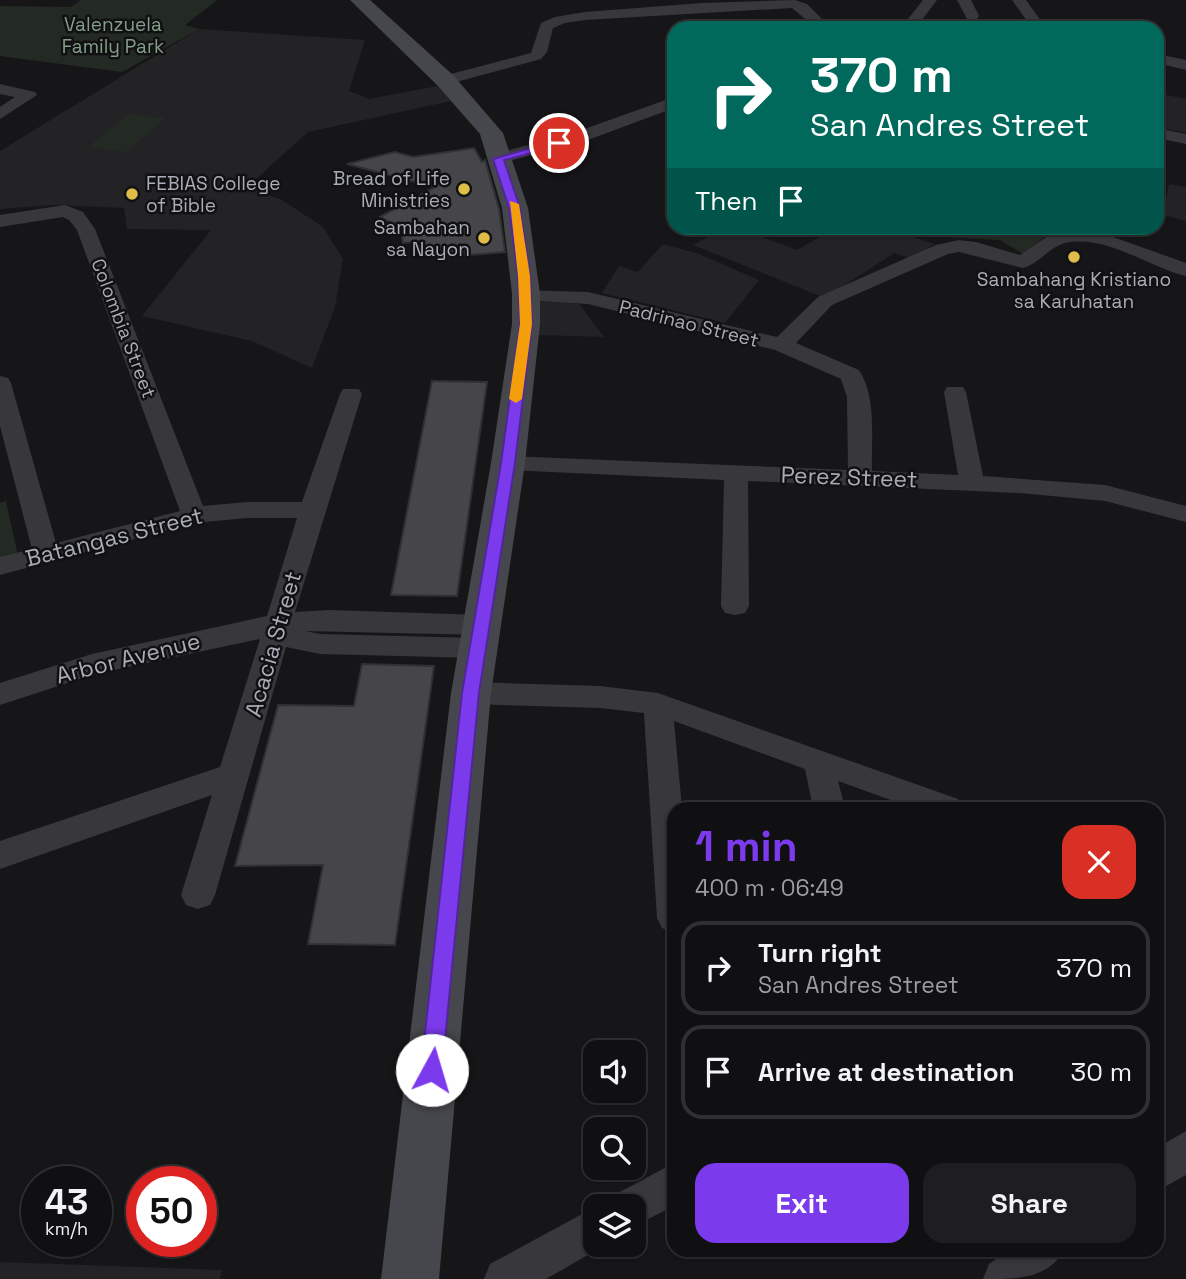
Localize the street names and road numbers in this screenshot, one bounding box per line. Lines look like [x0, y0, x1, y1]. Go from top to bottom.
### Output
street label: Colombia Street [85, 255, 162, 401]
street label: Padrinao Street [617, 294, 761, 353]
street label: Perez Street [780, 460, 918, 494]
street label: Batangas Street [22, 500, 206, 574]
street label: Acacia Street [238, 568, 308, 720]
street label: Arbor Avenue [53, 626, 203, 690]

